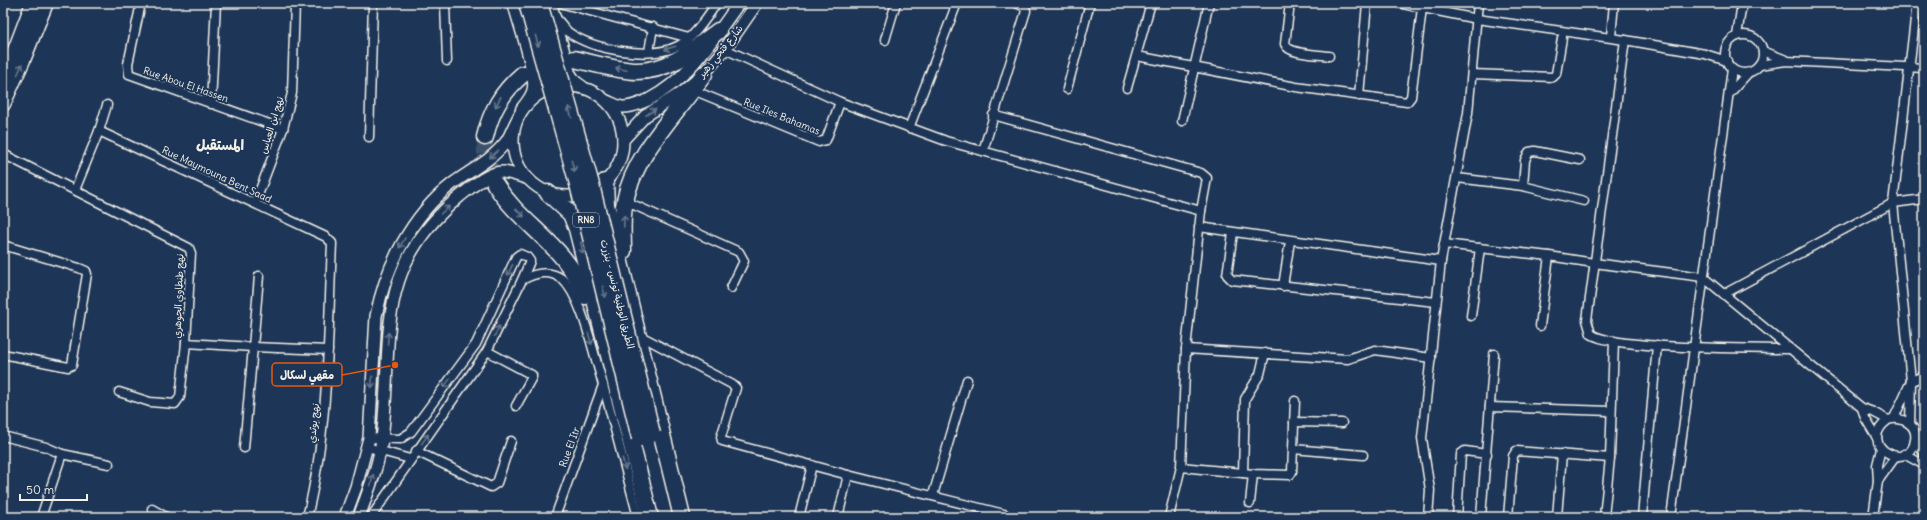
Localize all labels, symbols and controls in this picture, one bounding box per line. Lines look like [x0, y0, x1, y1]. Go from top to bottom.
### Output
street label: شارع فتحي زهير [694, 22, 748, 83]
one-way arrow [534, 34, 541, 47]
one-way arrow [663, 45, 676, 52]
one-way arrow [16, 63, 24, 75]
street label: Rue Abou El Hassen [141, 64, 230, 105]
one-way arrow [615, 64, 628, 72]
street label: نهج ابن العباس [257, 95, 287, 156]
street label: Rue Iles Bahamas [742, 95, 822, 138]
one-way arrow [493, 96, 501, 108]
one-way arrow [566, 105, 573, 118]
one-way arrow [645, 108, 656, 116]
district label: المستقبل [196, 136, 244, 154]
street label: Rue Maymouna Bent Saad [160, 143, 274, 206]
one-way arrow [489, 149, 500, 158]
one-way arrow [569, 159, 577, 172]
one-way arrow [440, 205, 450, 214]
one-way arrow [514, 208, 524, 217]
road number: RN8 [573, 213, 599, 227]
one-way arrow [620, 215, 627, 228]
one-way arrow [398, 237, 406, 249]
street label: الطريق الوطنية تونس - بنزرت [598, 238, 637, 350]
one-way arrow [578, 241, 586, 254]
street label: نهج طنطاوي الجوهري [171, 253, 188, 339]
one-way arrow [506, 264, 513, 276]
one-way arrow [601, 285, 609, 298]
one-way arrow [494, 325, 501, 337]
one-way arrow [385, 332, 392, 345]
one-way arrow [587, 332, 594, 345]
callout: مقهي لسكال [272, 363, 342, 386]
text: مقهي لسكال [280, 368, 334, 385]
one-way arrow [369, 375, 376, 388]
one-way arrow [442, 378, 451, 389]
street label: نهج بوثدي [305, 402, 324, 444]
street label: Rue El Itr [556, 425, 583, 469]
one-way arrow [421, 433, 429, 444]
one-way arrow [621, 457, 628, 470]
one-way arrow [369, 474, 376, 487]
scale bar [20, 476, 87, 502]
text: 50 m [26, 482, 55, 497]

